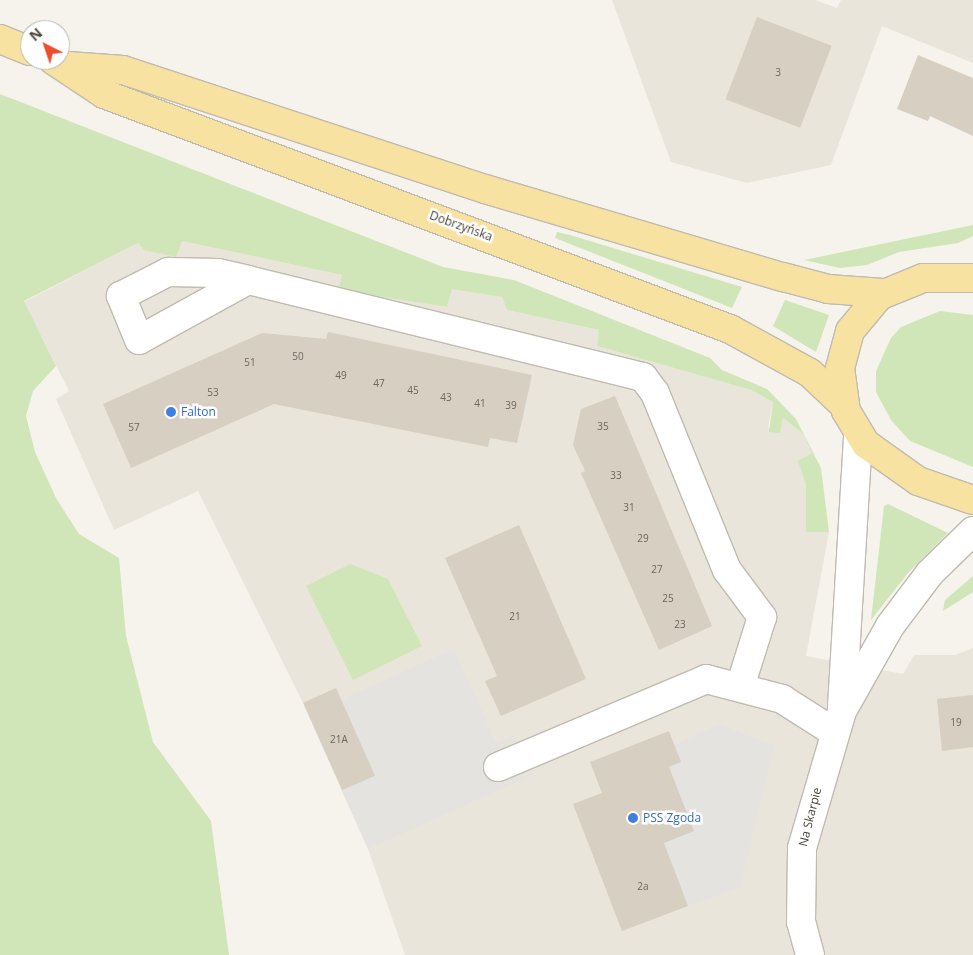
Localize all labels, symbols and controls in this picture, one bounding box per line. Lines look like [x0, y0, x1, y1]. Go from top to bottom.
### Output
north arrow [20, 20, 70, 70]
text: N [25, 23, 46, 45]
house number: 3 [775, 67, 781, 79]
street label: Dobrzyńska [428, 208, 494, 244]
house number: 50 [292, 351, 304, 363]
house number: 51 [244, 357, 256, 369]
house number: 49 [335, 370, 347, 382]
house number: 47 [373, 378, 385, 390]
house number: 45 [407, 385, 419, 397]
house number: 53 [207, 387, 219, 399]
house number: 43 [440, 392, 452, 404]
house number: 41 [474, 398, 486, 410]
house number: 39 [505, 400, 517, 412]
place label: Falton [181, 405, 216, 419]
marker: Falton [165, 406, 177, 418]
house number: 35 [597, 421, 609, 433]
house number: 57 [128, 422, 140, 434]
house number: 33 [610, 470, 622, 482]
house number: 31 [623, 502, 635, 514]
house number: 29 [637, 533, 649, 545]
house number: 27 [651, 564, 663, 576]
house number: 25 [662, 593, 674, 605]
house number: 21 [509, 611, 521, 623]
house number: 23 [674, 619, 686, 631]
house number: 19 [950, 717, 962, 729]
house number: 21A [330, 734, 348, 746]
street label: Na Skarpie [796, 786, 824, 848]
place label: PSS Zgoda [643, 811, 701, 825]
marker: PSS Zgoda [627, 812, 639, 824]
house number: 2a [637, 881, 649, 893]

